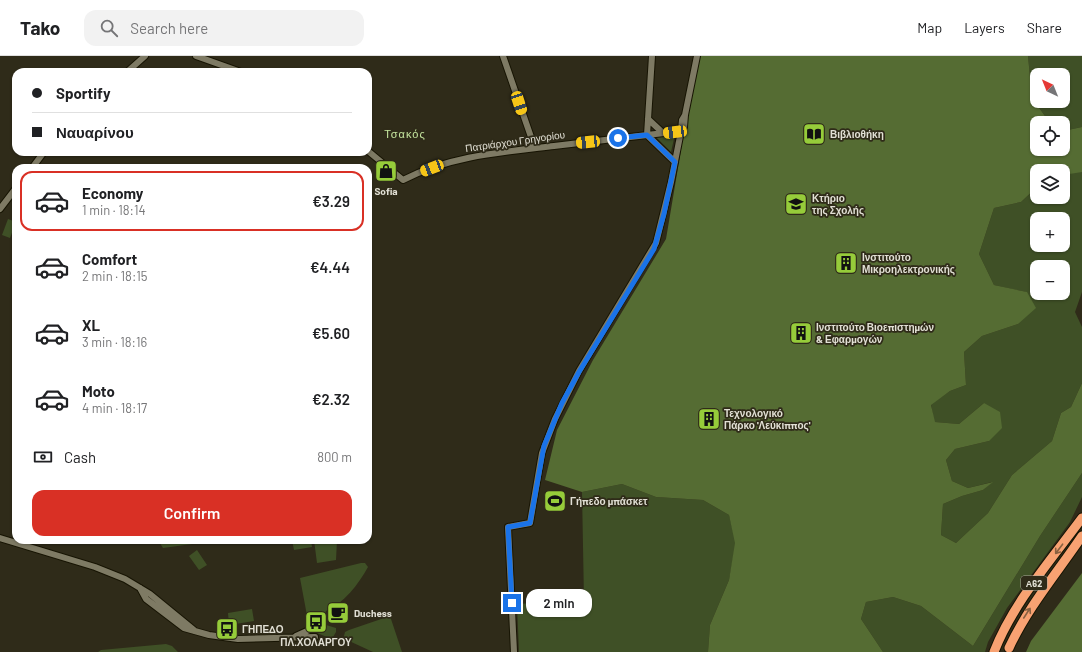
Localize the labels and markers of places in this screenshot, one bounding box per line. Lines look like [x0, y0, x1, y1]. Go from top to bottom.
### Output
library icon: Βιβλιοθήκη [801, 121, 827, 147]
place label: Βιβλιοθήκη [830, 128, 884, 140]
shop icon: Sofia [373, 158, 399, 184]
place label: Sofia [374, 185, 398, 197]
school or university icon: Κτήριο της Σχολής [783, 191, 809, 217]
place label: Κτήριο της Σχολής [812, 192, 864, 217]
building icon: Ινστιτούτο Μικροηλεκτρονικής [833, 250, 859, 276]
place label: Ινστιτούτο Μικροηλεκτρονικής [862, 251, 955, 276]
building icon: Ινστιτούτο Βιοεπιστημών & Εφαρμογών [788, 320, 814, 346]
place label: Ινστιτούτο Βιοεπιστημών & Εφαρμογών [816, 321, 934, 345]
building icon: Τεχνολογικό Πάρκο 'Λεύκιππος' [696, 406, 722, 432]
place label: Τεχνολογικό Πάρκο 'Λεύκιππος' [724, 407, 811, 432]
sports icon: Γήπεδο μπάσκετ [542, 488, 568, 514]
place label: Γήπεδο μπάσκετ [570, 495, 648, 507]
cafe icon: Duchess [325, 600, 351, 626]
place label: Duchess [354, 607, 392, 619]
bus stop icon: ΠΛ.ΧΟΛΑΡΓΟΥ [303, 609, 329, 635]
bus stop icon: ΓΗΠΕΔΟ [214, 616, 240, 642]
place label: ΓΗΠΕΔΟ [242, 623, 284, 635]
place label: ΠΛ.ΧΟΛΑΡΓΟΥ [280, 636, 352, 648]

